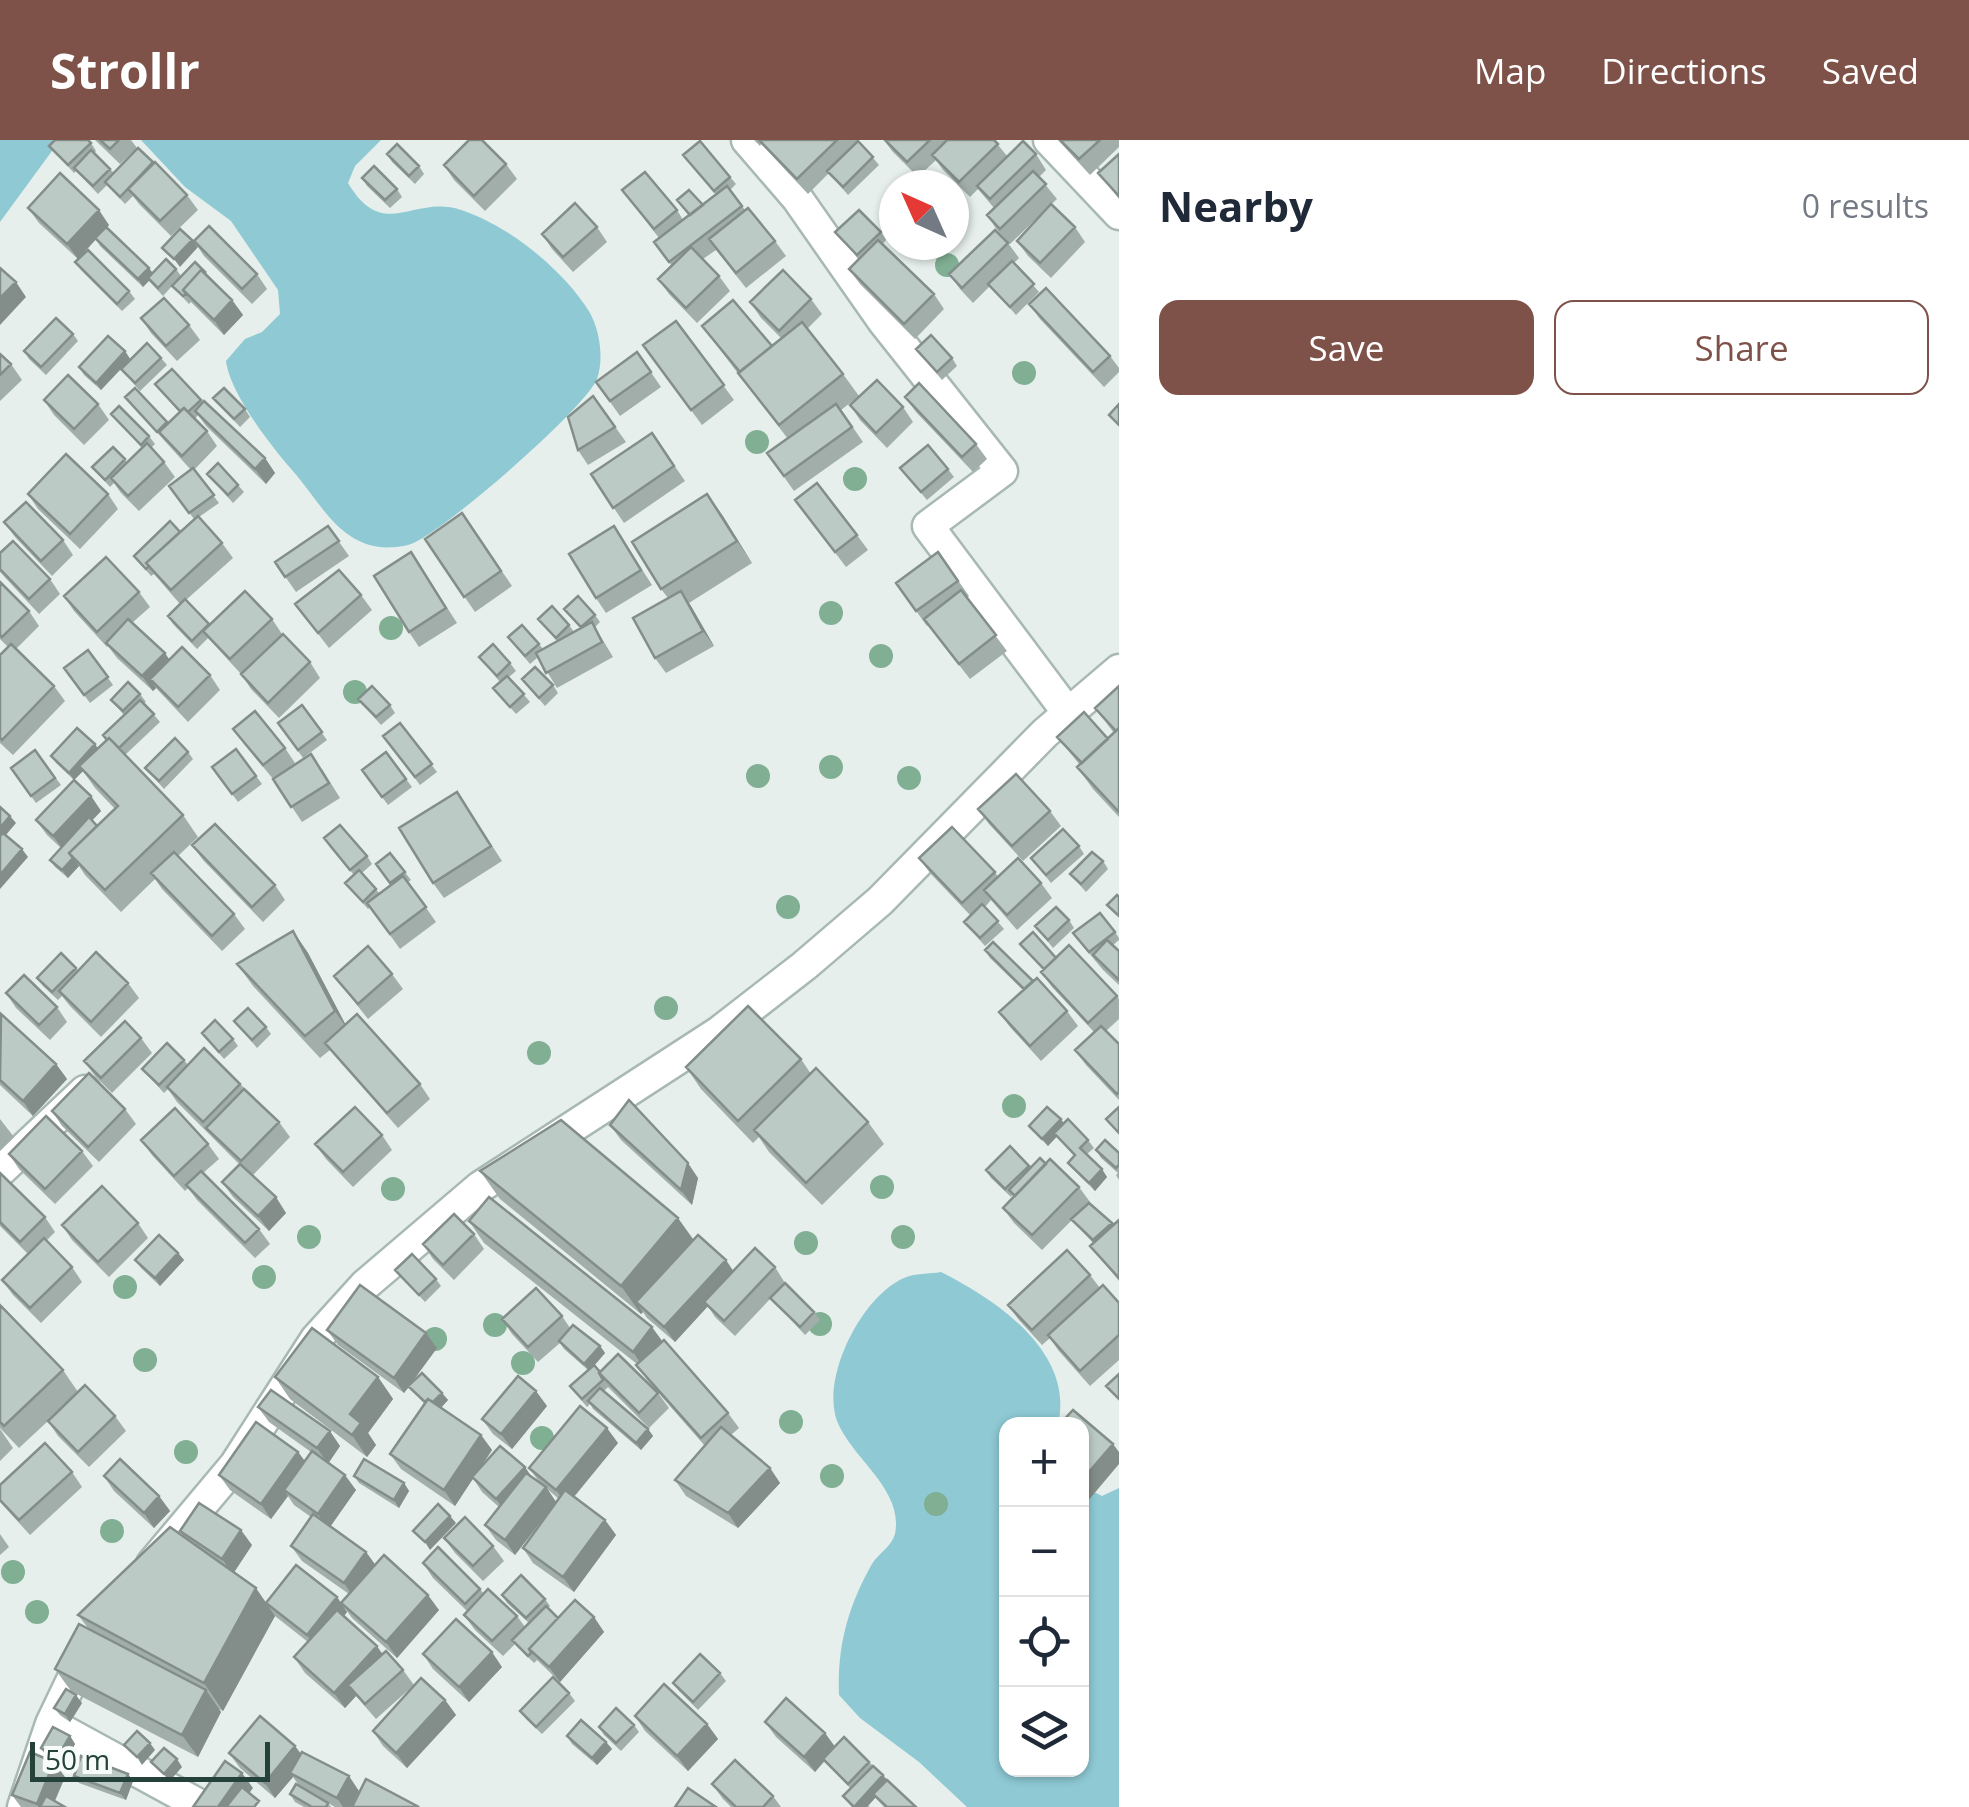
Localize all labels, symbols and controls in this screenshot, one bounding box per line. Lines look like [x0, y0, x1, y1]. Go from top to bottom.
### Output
text: Strollr [50, 38, 200, 103]
text: Map [1474, 47, 1546, 94]
text: Directions [1601, 47, 1767, 94]
text: Saved [1822, 47, 1919, 94]
north arrow [879, 170, 969, 260]
text: Nearby [1159, 177, 1313, 234]
text: 0 results [1802, 184, 1929, 227]
button: Save [1159, 300, 1534, 395]
button: Share [1554, 300, 1929, 395]
map controls [999, 1417, 1089, 1777]
button: + [999, 1417, 1089, 1507]
button: − [999, 1507, 1089, 1597]
button: locate [999, 1597, 1089, 1687]
button: layers [999, 1687, 1089, 1777]
scale bar [30, 1737, 270, 1782]
text: 50 m [45, 1740, 110, 1778]

